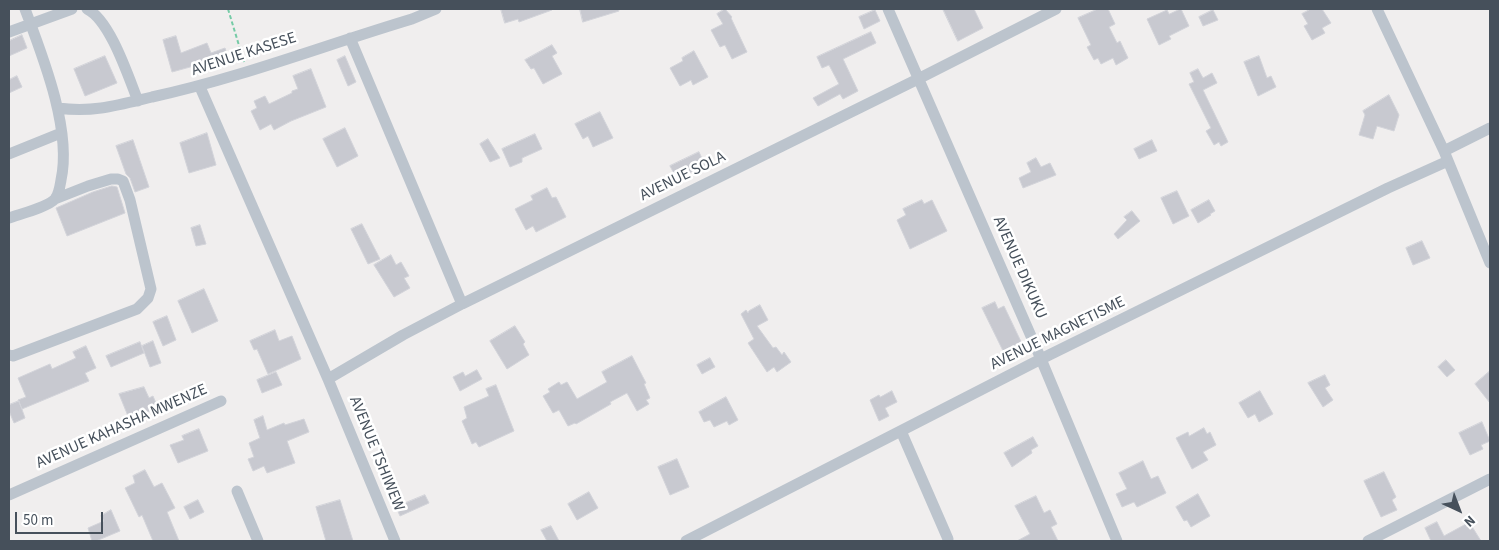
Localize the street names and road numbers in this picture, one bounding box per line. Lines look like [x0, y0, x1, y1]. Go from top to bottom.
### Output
street label: AVENUE KASESE [189, 29, 299, 81]
street label: AVENUE SOLA [637, 148, 729, 206]
street label: AVENUE DIKUKU [988, 214, 1050, 322]
street label: AVENUE MAGNETISME [987, 293, 1129, 375]
street label: AVENUE KAHASHA MWENZE [33, 381, 211, 473]
street label: AVENUE TSHIWEW [344, 394, 408, 514]

